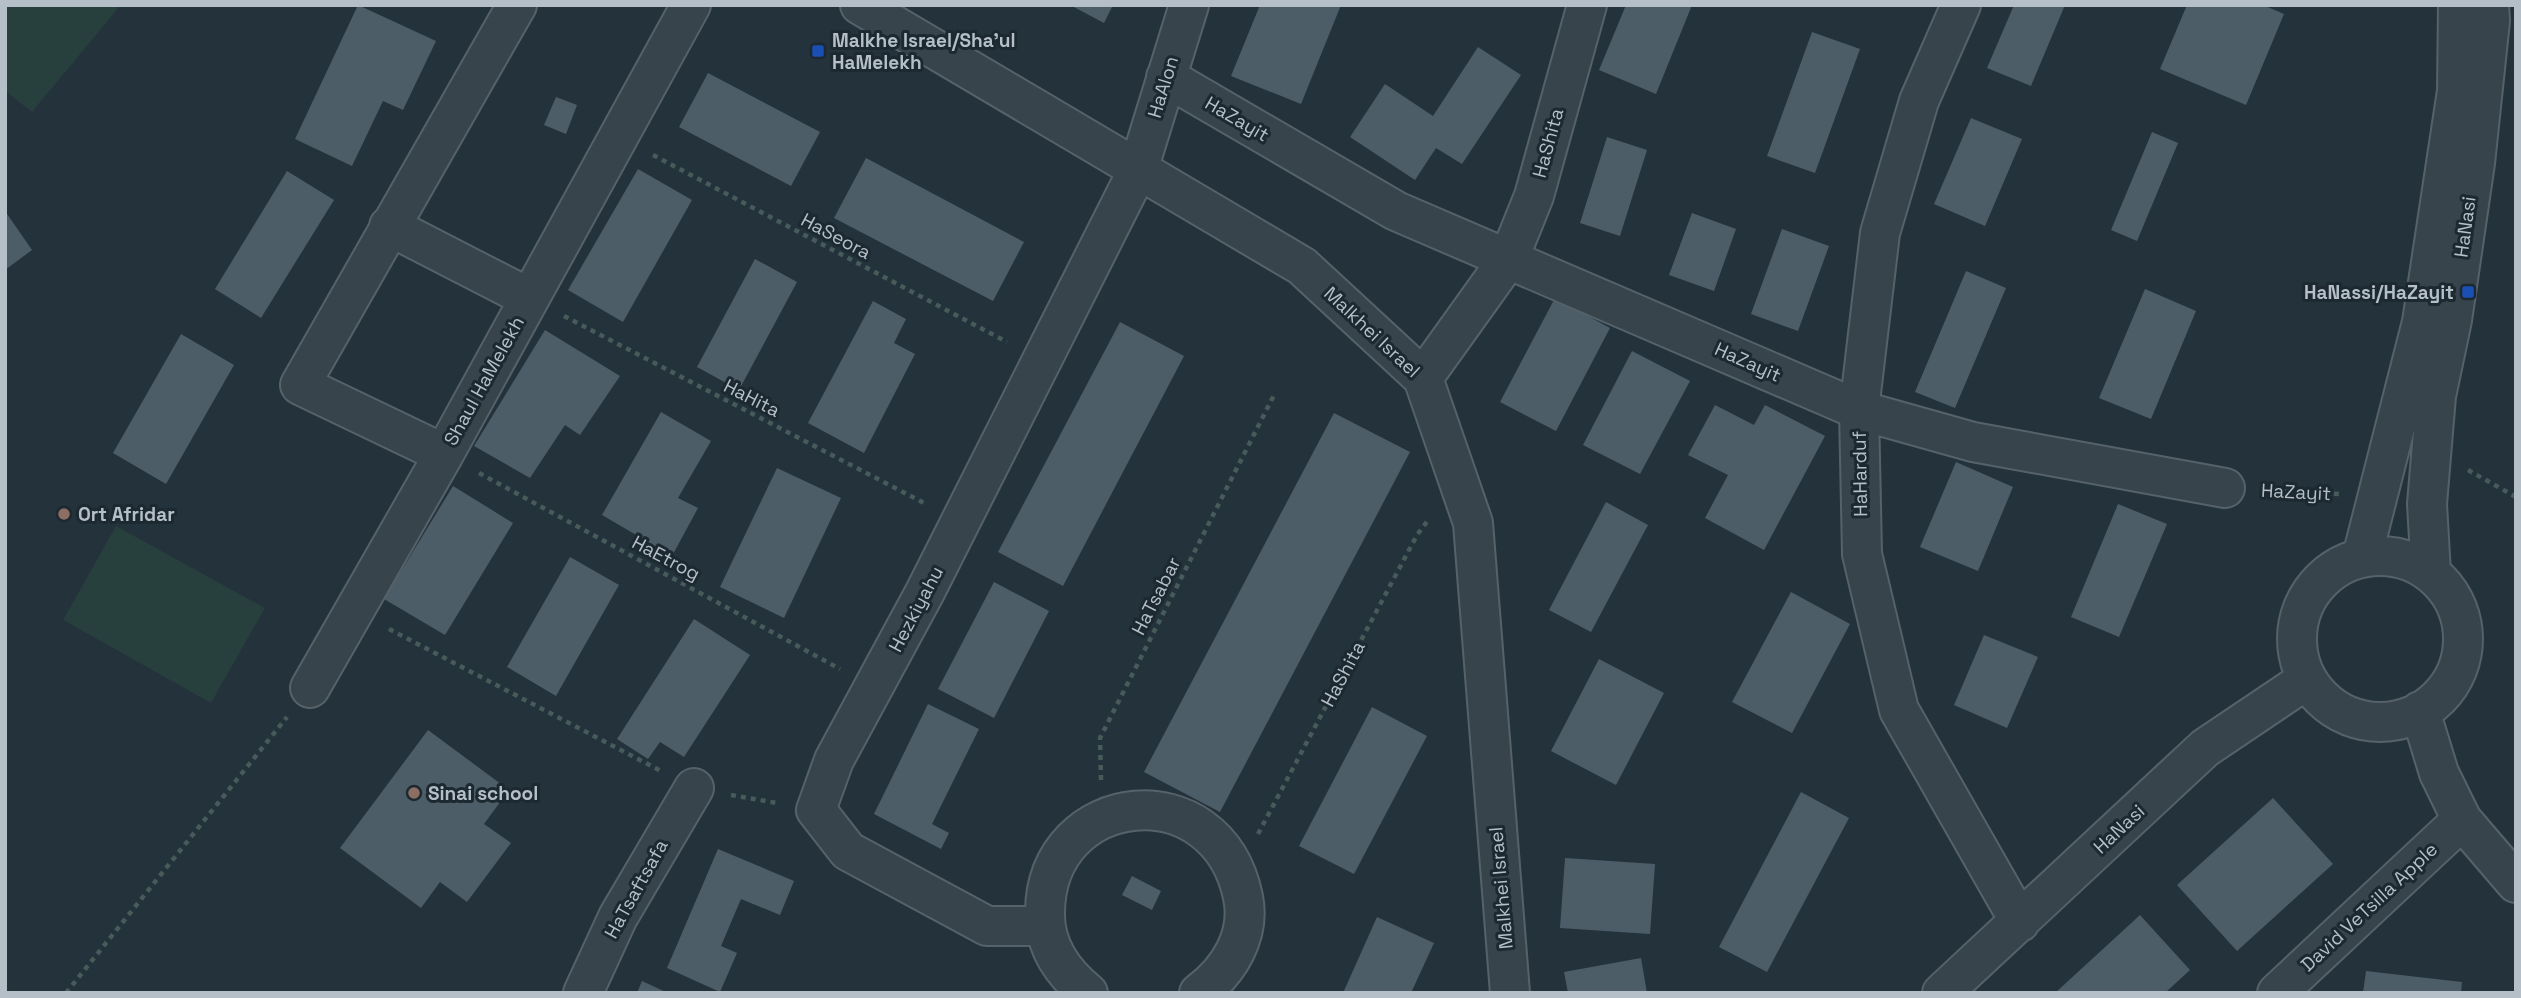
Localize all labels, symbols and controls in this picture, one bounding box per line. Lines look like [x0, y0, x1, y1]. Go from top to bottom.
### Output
place label: Malkhe Israel/Sha'ul HaMelekh [832, 28, 1016, 75]
marker: Malkhe Israel/Sha'ul HaMelekh [810, 43, 826, 59]
street label: HaAlon [1142, 53, 1184, 121]
street label: HaZayit [1200, 91, 1274, 147]
street label: HaShita [1527, 105, 1569, 181]
street label: HaNasi [2448, 195, 2482, 259]
street label: HaSeora [797, 207, 875, 265]
place label: HaNassi/HaZayit [2304, 280, 2454, 305]
street label: Malkhei Israel [1319, 281, 1425, 383]
marker: HaNassi/HaZayit [2460, 284, 2476, 300]
street label: Shaul HaMelekh [438, 312, 530, 450]
street label: HaZayit [1711, 336, 1785, 388]
street label: HaHita [720, 373, 785, 423]
street label: HaHarduf [1847, 431, 1873, 517]
street label: HaZayit [2260, 478, 2332, 506]
place label: Ort Afridar [78, 502, 175, 527]
marker: Ort Afridar [56, 506, 72, 522]
street label: HaEtrog [628, 530, 704, 586]
street label: HaTsabar [1126, 553, 1186, 639]
street label: Hezkiyahu [883, 562, 949, 656]
street label: HaShita [1315, 637, 1371, 711]
place label: Sinai school [428, 781, 538, 806]
marker: Sinai school [406, 785, 422, 801]
street label: HaNasi [2088, 799, 2150, 859]
street label: Malkhei Israel [1483, 826, 1519, 950]
street label: HaTsaftsafa [599, 835, 673, 943]
street label: David VeTsilla Apple [2295, 837, 2443, 977]

